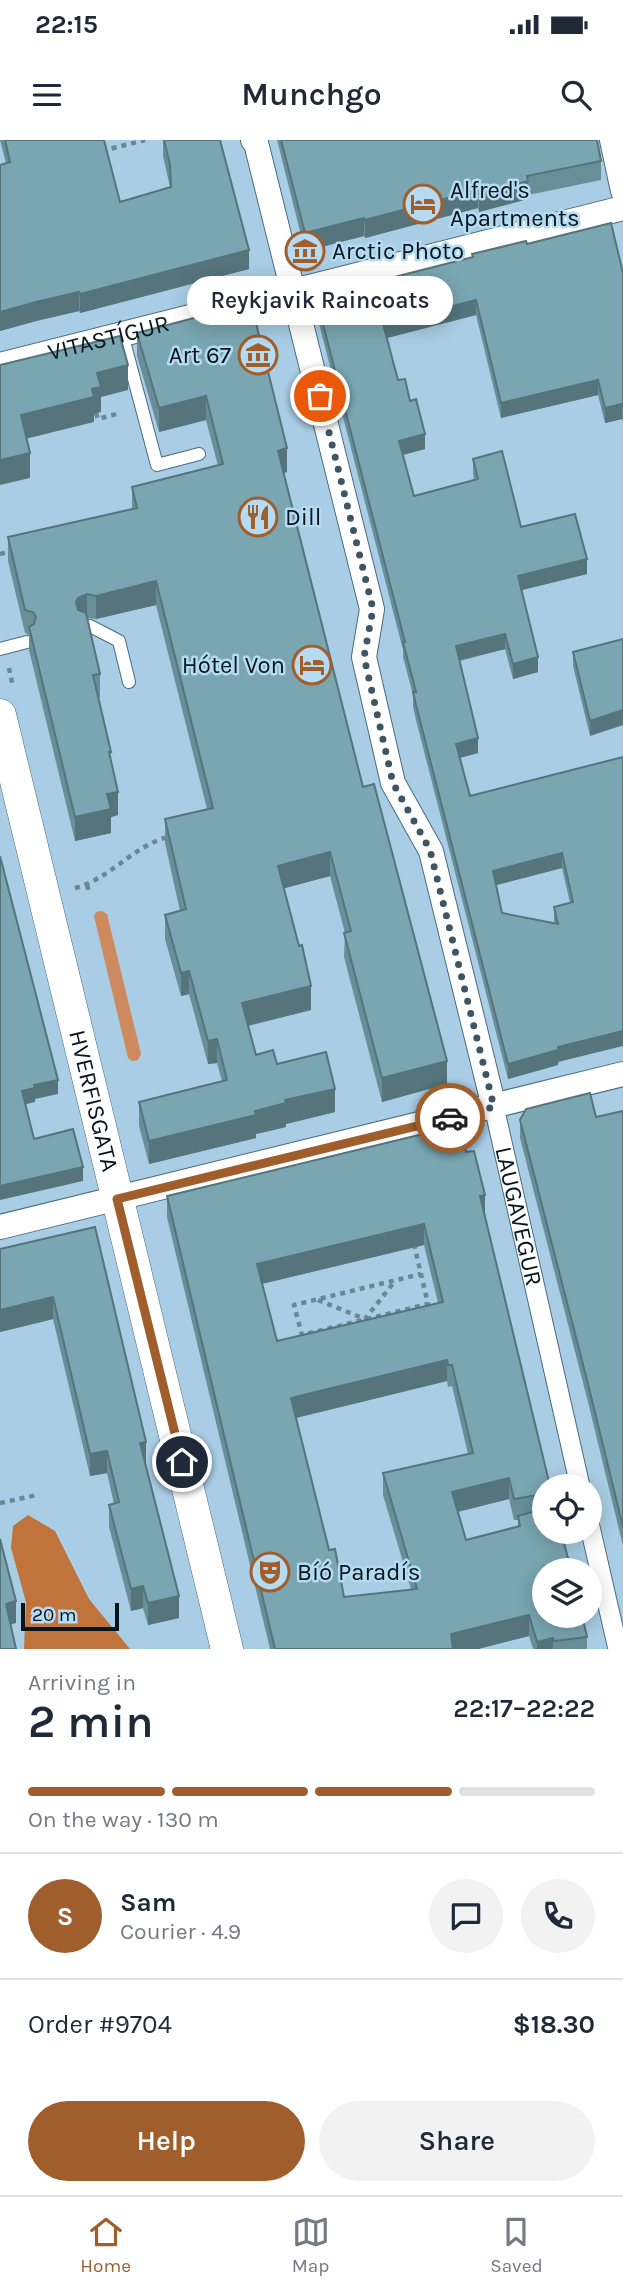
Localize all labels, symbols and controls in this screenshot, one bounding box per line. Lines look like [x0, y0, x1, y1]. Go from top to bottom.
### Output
text: 22:15 [35, 9, 98, 40]
icon: menu [28, 76, 66, 114]
text: Munchgo [241, 76, 382, 113]
icon: search [557, 76, 595, 114]
place label: Alfred's Apartments [450, 176, 580, 232]
hotel icon: Alfred's Apartments [402, 183, 444, 225]
museum icon: Arctic Photo [284, 230, 326, 272]
place label: Arctic Photo [332, 237, 464, 265]
callout: Reykjavik Raincoats [187, 277, 453, 326]
text: Reykjavik Raincoats [210, 287, 430, 314]
street label: VITASTÍGUR [45, 309, 172, 366]
museum icon: Art 67 [237, 334, 279, 376]
place label: Art 67 [169, 341, 231, 369]
pin [290, 366, 350, 426]
icon: bag [301, 377, 339, 415]
restaurant icon: Dill [237, 496, 279, 538]
place label: Dill [285, 503, 321, 531]
hotel icon: Hótel Von [291, 644, 333, 686]
place label: Hótel Von [182, 651, 285, 679]
street label: HVERFISGATA [63, 1027, 124, 1175]
courier [415, 1083, 485, 1153]
icon: car [431, 1099, 469, 1137]
street label: LAUGAVEGUR [489, 1144, 548, 1289]
pin [152, 1432, 212, 1492]
icon: home [163, 1443, 201, 1481]
map controls [532, 1474, 602, 1628]
button: locate [532, 1474, 602, 1544]
theatre icon: Bíó Paradís [249, 1551, 291, 1593]
place label: Bíó Paradís [297, 1558, 420, 1586]
button: layers [532, 1558, 602, 1628]
scale bar [21, 1600, 119, 1632]
text: 20 m [32, 1604, 77, 1626]
text: Arriving in [28, 1669, 136, 1696]
text: 22:17–22:22 [453, 1693, 595, 1724]
text: 2 min [28, 1695, 154, 1749]
text: On the way · 130 m [28, 1806, 219, 1833]
button: chat [429, 1879, 503, 1953]
button: phone [521, 1879, 595, 1953]
text: Sam [120, 1887, 176, 1918]
text: S [57, 1901, 73, 1932]
text: Courier · 4.9 [120, 1918, 241, 1945]
text: Order #9704 [28, 2009, 172, 2040]
text: $18.30 [513, 2009, 595, 2040]
button: Help [28, 2101, 305, 2181]
button: Share [319, 2101, 595, 2181]
tab: Home [80, 2213, 131, 2277]
tab: Map [292, 2213, 330, 2277]
tab: Saved [490, 2213, 543, 2277]

